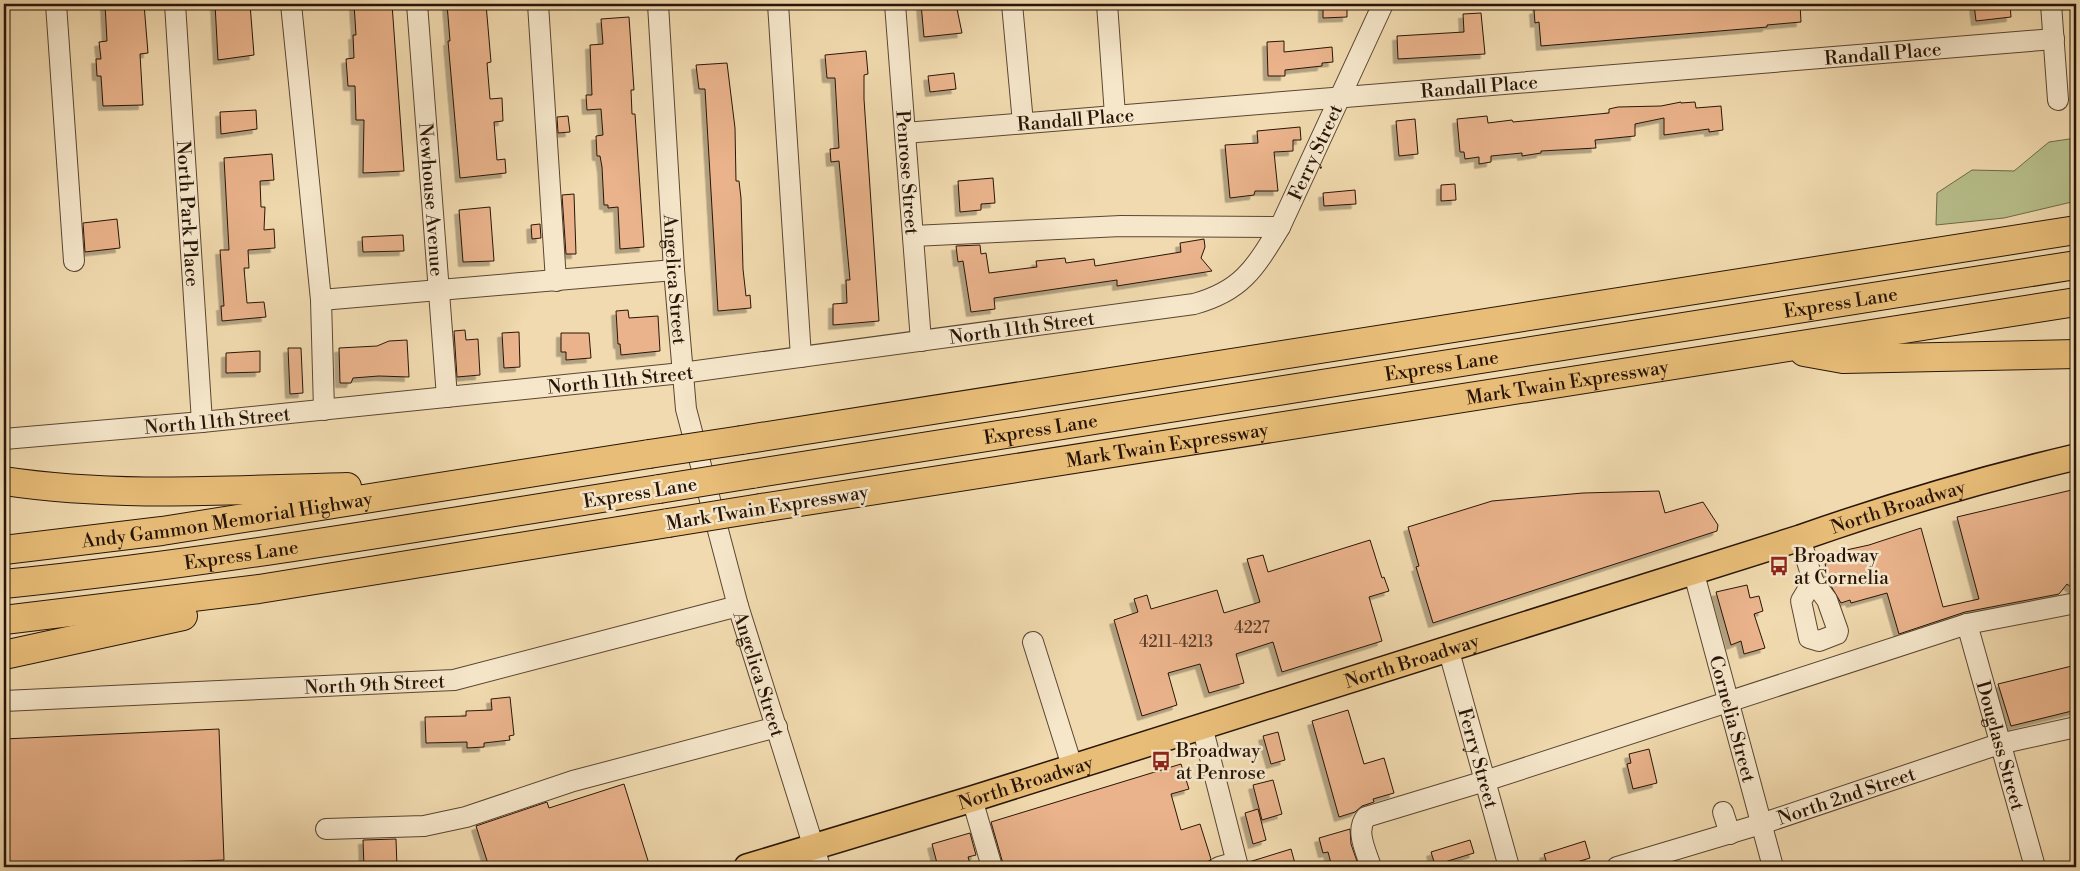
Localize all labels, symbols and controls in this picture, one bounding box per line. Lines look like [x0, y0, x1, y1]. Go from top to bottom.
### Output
street label: Randall Place [1823, 37, 1942, 71]
street label: Randall Place [1420, 70, 1539, 104]
street label: Ferry Street [1283, 100, 1348, 204]
street label: Randall Place [1016, 103, 1135, 137]
street label: Penrose Street [890, 109, 924, 236]
street label: Newhouse Avenue [413, 122, 449, 277]
street label: North Park Place [171, 140, 204, 288]
street label: Angelica Street [658, 213, 691, 346]
street label: Express Lane [1782, 282, 1899, 324]
street label: North 11th Street [948, 307, 1096, 350]
street label: Express Lane [1383, 345, 1500, 387]
street label: Mark Twain Expressway [1464, 355, 1671, 410]
street label: North 11th Street [546, 361, 695, 400]
street label: North 11th Street [143, 402, 292, 440]
street label: Express Lane [982, 409, 1099, 450]
street label: Mark Twain Expressway [1064, 418, 1271, 473]
street label: Express Lane [581, 472, 699, 514]
street label: North Broadway [1827, 475, 1969, 540]
street label: Mark Twain Expressway [664, 480, 871, 536]
street label: Andy Gammon Memorial Highway [79, 487, 375, 554]
street label: Express Lane [183, 535, 300, 575]
place label: Broadway at Cornelia [1793, 544, 1889, 590]
bus stop icon: Broadway at Cornelia [1768, 555, 1790, 577]
street label: Angelica Street [727, 608, 789, 740]
house number: 4227 [1234, 618, 1270, 638]
street label: North Broadway [1341, 629, 1483, 694]
house number: 4211-4213 [1139, 632, 1213, 652]
street label: Cornelia Street [1704, 653, 1761, 785]
street label: North 9th Street [304, 669, 446, 700]
street label: Douglass Street [1970, 678, 2030, 813]
street label: Ferry Street [1452, 705, 1503, 811]
place label: Broadway at Penrose [1175, 739, 1266, 785]
street label: North Broadway [955, 750, 1097, 816]
bus stop icon: Broadway at Penrose [1150, 750, 1172, 772]
street label: North 2nd Street [1774, 762, 1919, 831]

